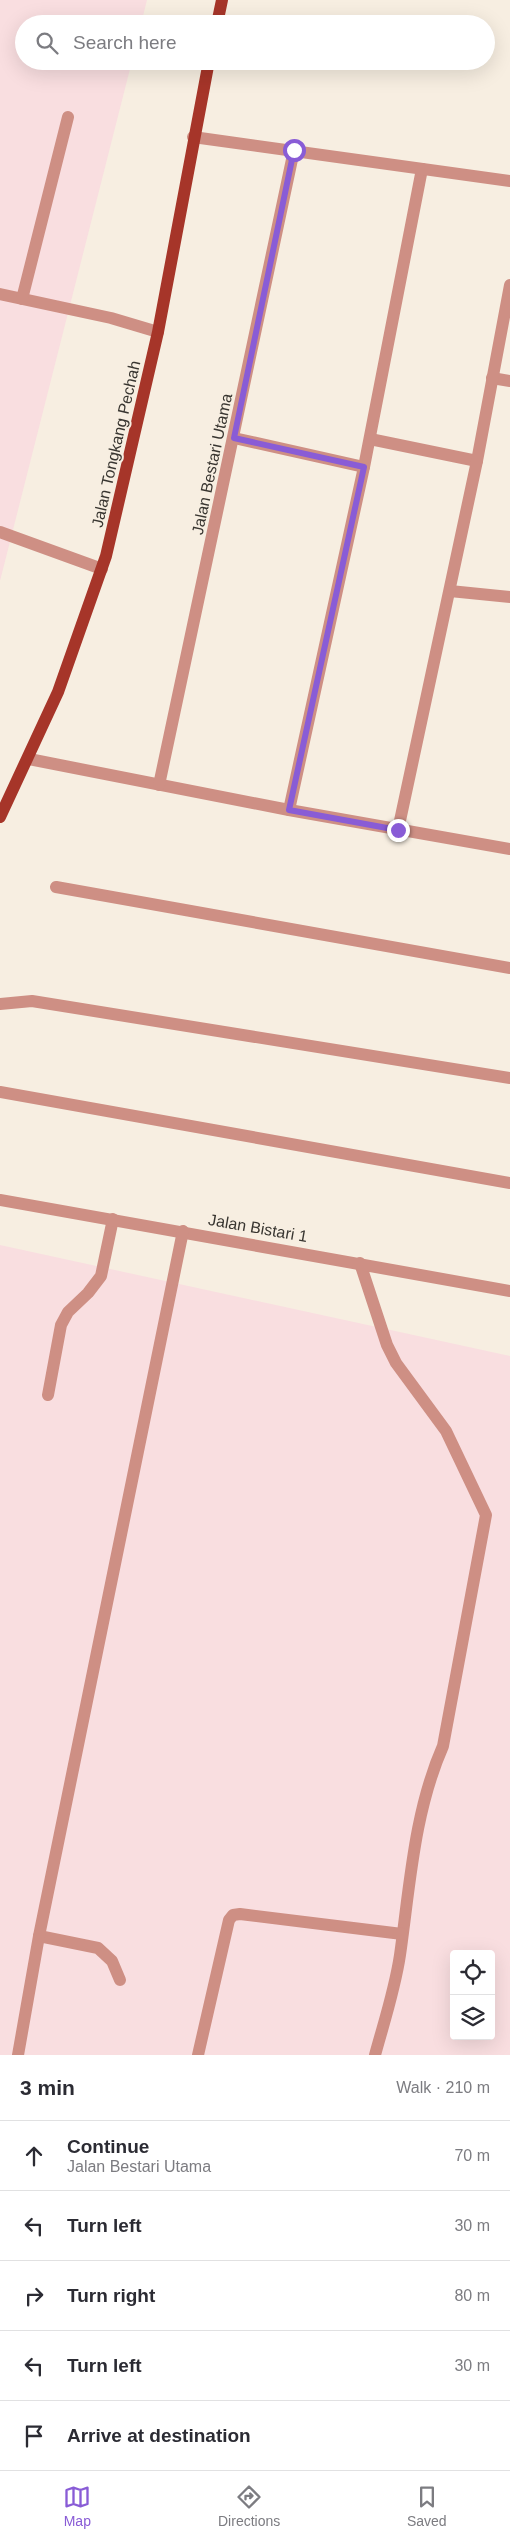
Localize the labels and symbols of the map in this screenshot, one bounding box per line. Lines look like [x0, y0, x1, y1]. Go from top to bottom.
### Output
route start [283, 139, 306, 162]
street label: Jalan Tongkang Pechah [89, 359, 143, 529]
street label: Jalan Bestari Utama [189, 392, 235, 536]
route end [387, 819, 410, 842]
street label: Jalan Bistari 1 [207, 1211, 309, 1245]

